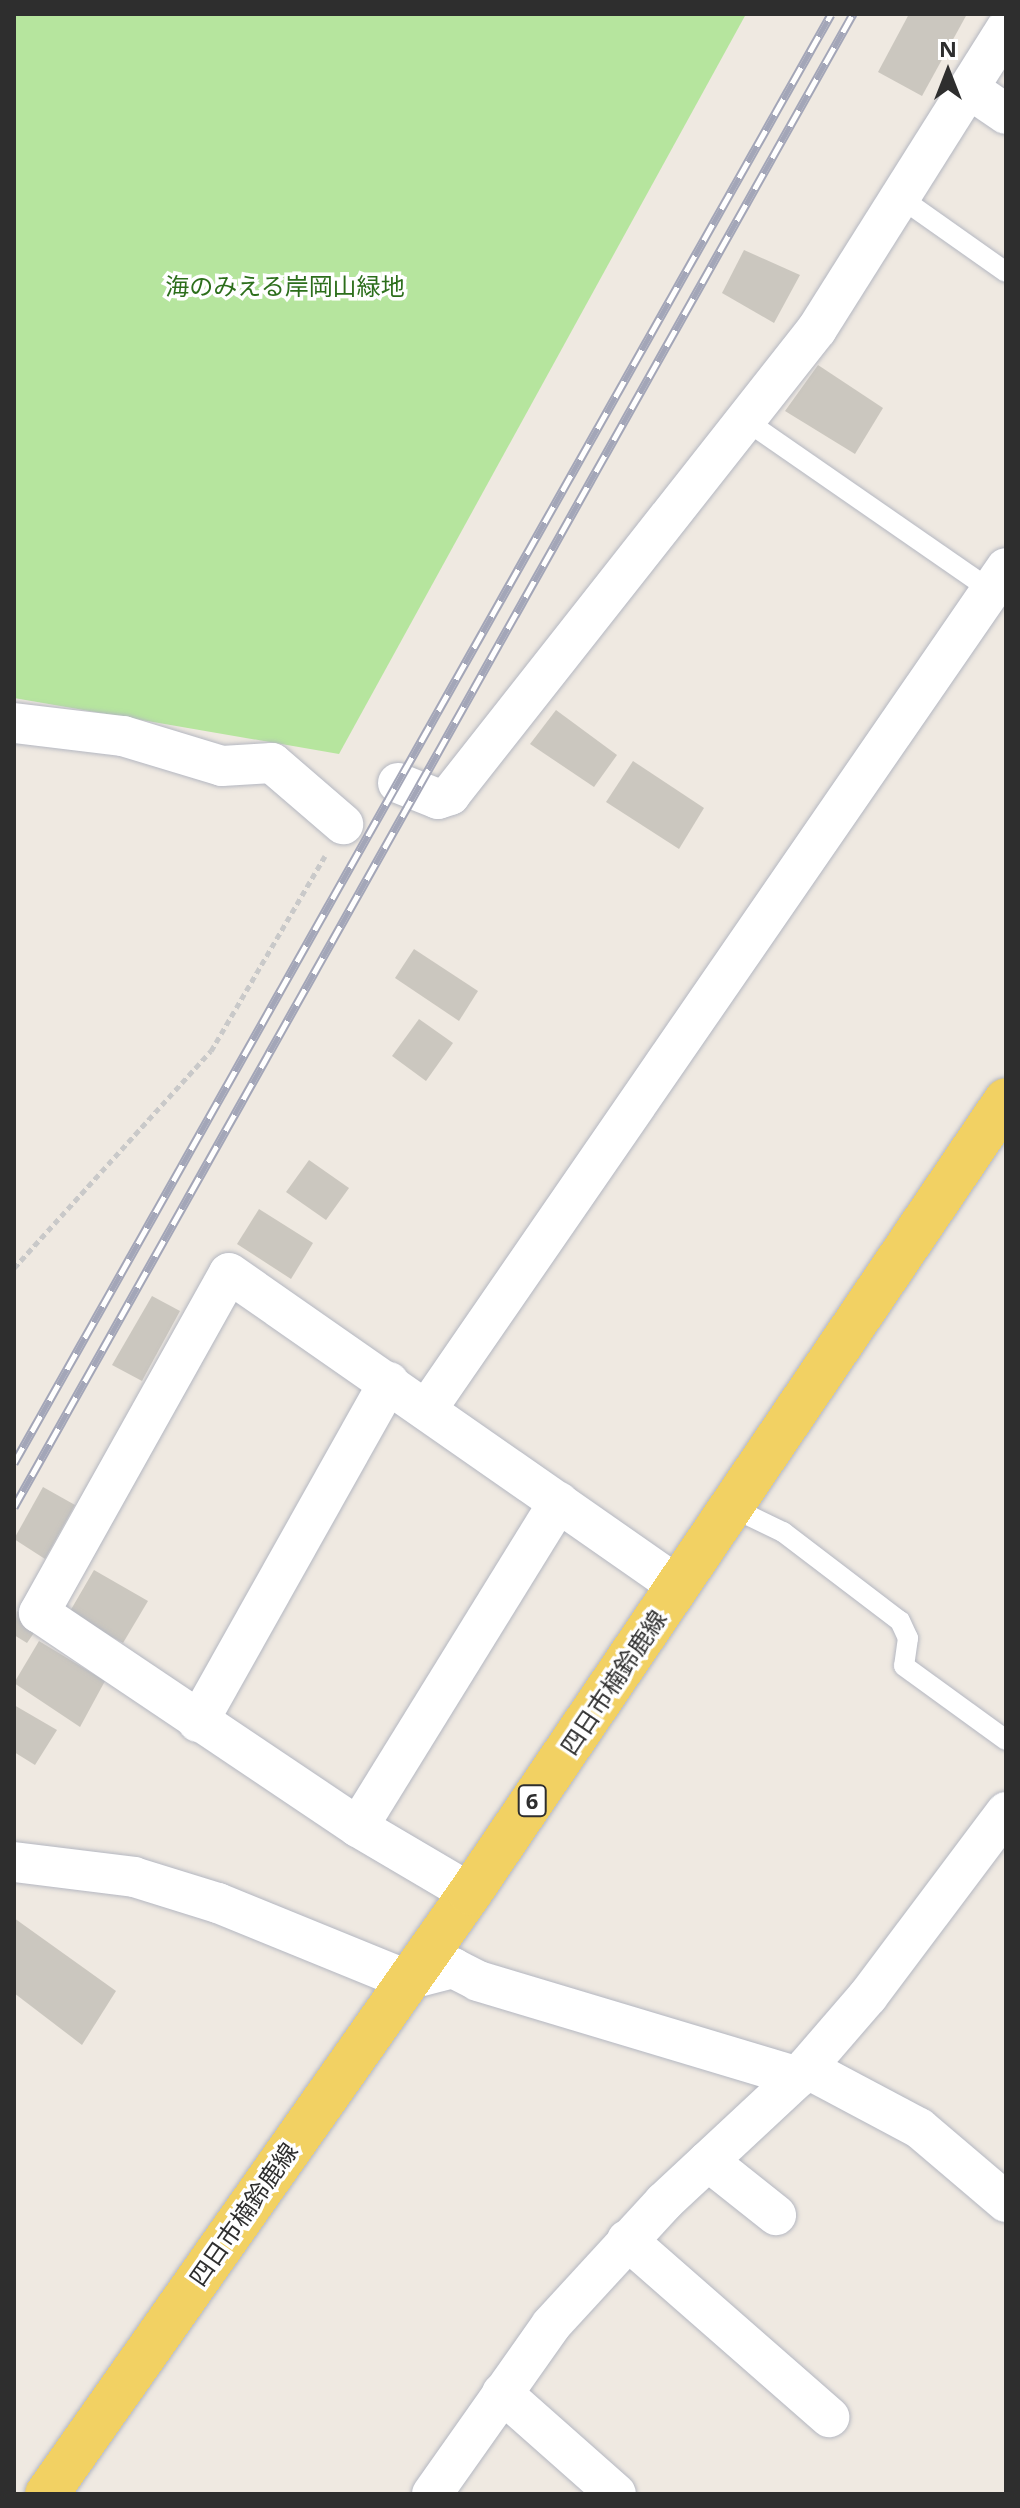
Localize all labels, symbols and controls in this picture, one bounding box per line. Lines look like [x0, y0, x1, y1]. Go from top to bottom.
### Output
north arrow [908, 32, 988, 112]
text: N [939, 33, 957, 63]
park label: 海のみえる岸岡山緑地 [165, 272, 405, 300]
street label: 四日市楠鈴鹿線 [554, 1604, 672, 1760]
road number: 6 [516, 1783, 548, 1819]
street label: 四日市楠鈴鹿線 [183, 2137, 303, 2291]

